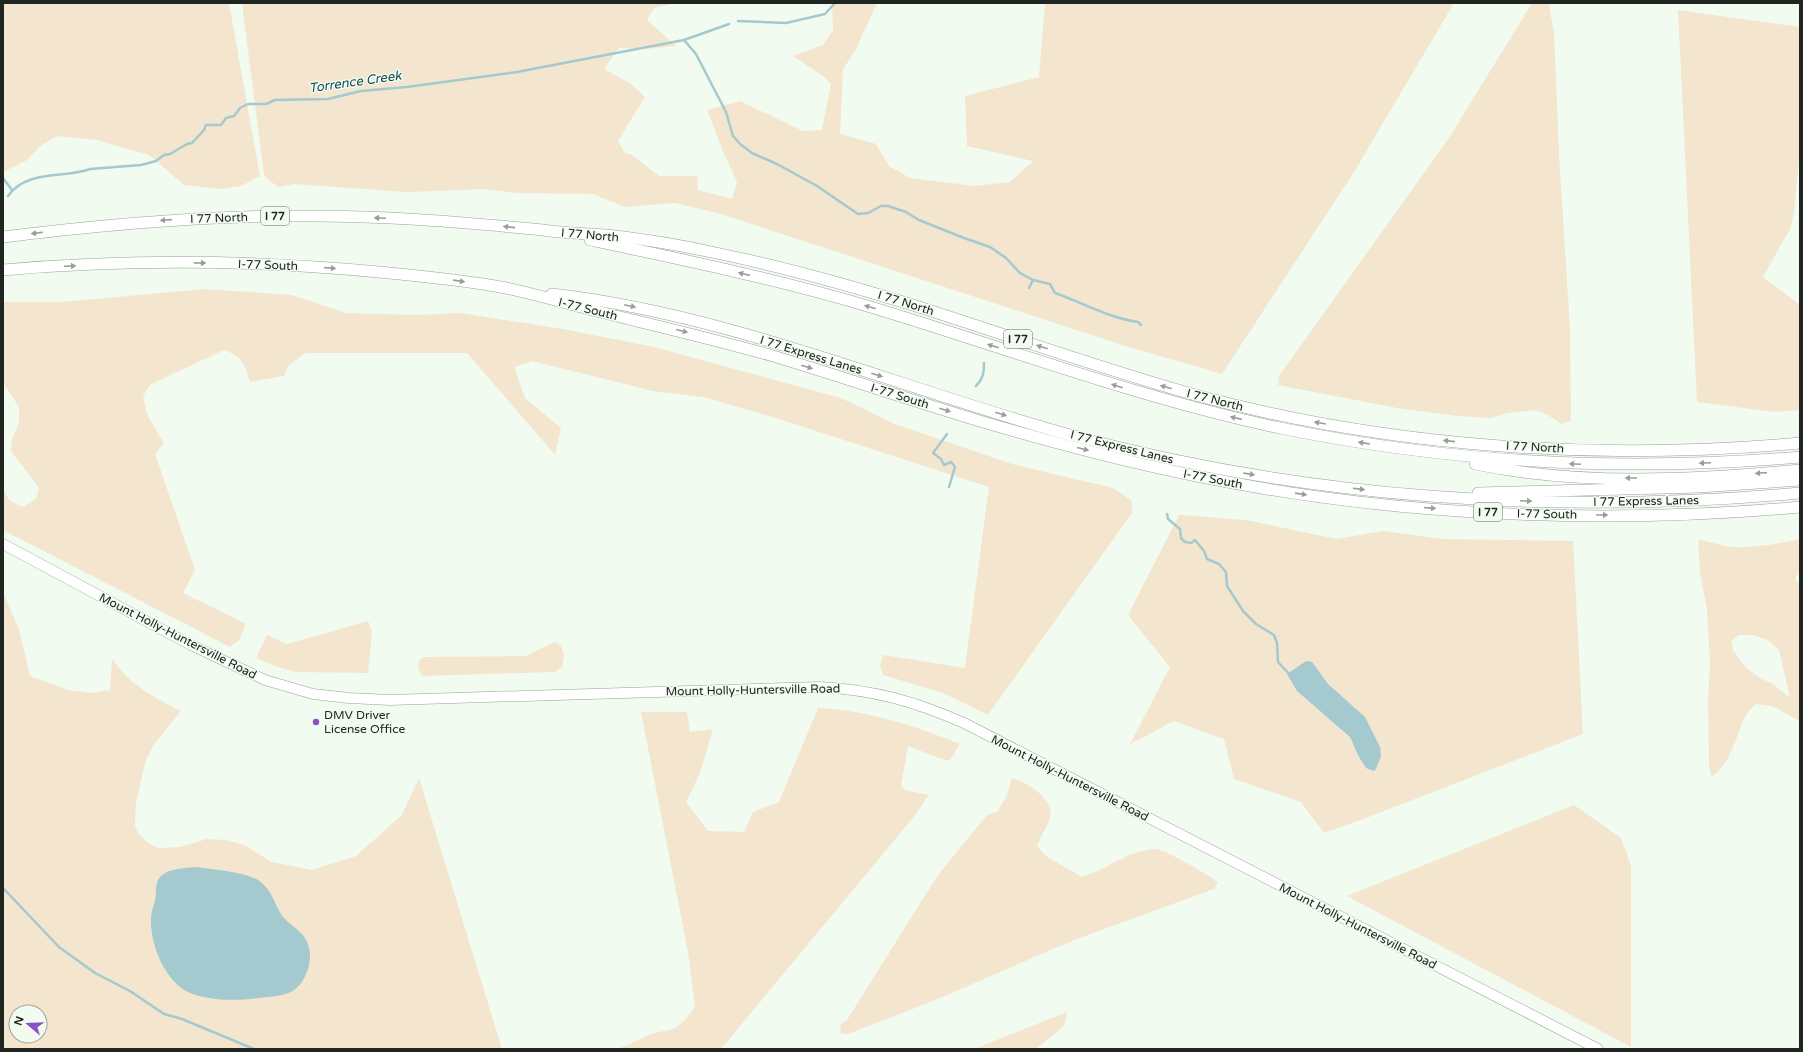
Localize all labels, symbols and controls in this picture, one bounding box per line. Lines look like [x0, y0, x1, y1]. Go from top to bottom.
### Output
water label: Torrence Creek [308, 67, 403, 96]
road number: I 77 [261, 207, 289, 225]
street label: I 77 North [190, 210, 248, 226]
one-way arrow [374, 214, 386, 221]
one-way arrow [160, 217, 172, 224]
one-way arrow [503, 223, 516, 230]
street label: I 77 North [561, 225, 619, 245]
one-way arrow [31, 230, 43, 236]
street label: I-77 South [238, 257, 298, 273]
one-way arrow [194, 260, 207, 266]
one-way arrow [64, 262, 76, 269]
one-way arrow [324, 264, 336, 271]
one-way arrow [738, 271, 750, 277]
one-way arrow [453, 278, 465, 285]
street label: I 77 North [876, 288, 936, 318]
street label: I-77 South [557, 295, 619, 323]
one-way arrow [624, 304, 636, 310]
one-way arrow [863, 304, 875, 310]
one-way arrow [676, 329, 689, 335]
road number: I 77 [1004, 330, 1032, 348]
street label: I 77 Express Lanes [758, 333, 864, 377]
one-way arrow [987, 343, 999, 349]
one-way arrow [1036, 344, 1048, 350]
one-way arrow [802, 364, 814, 370]
one-way arrow [871, 372, 883, 378]
street label: I-77 South [869, 381, 931, 411]
one-way arrow [1111, 383, 1123, 389]
one-way arrow [1160, 384, 1172, 390]
street label: I 77 North [1185, 386, 1245, 414]
one-way arrow [939, 407, 951, 413]
one-way arrow [995, 411, 1007, 417]
one-way arrow [1230, 414, 1242, 420]
one-way arrow [1314, 420, 1326, 426]
street label: I 77 Express Lanes [1069, 427, 1175, 467]
one-way arrow [1443, 438, 1455, 444]
street label: I 77 North [1506, 438, 1564, 456]
one-way arrow [1357, 440, 1370, 446]
one-way arrow [1077, 447, 1090, 453]
one-way arrow [1569, 460, 1581, 467]
one-way arrow [1699, 460, 1711, 467]
street label: I-77 South [1182, 466, 1244, 492]
one-way arrow [1755, 470, 1767, 477]
one-way arrow [1243, 471, 1256, 477]
one-way arrow [1624, 475, 1637, 481]
one-way arrow [1353, 486, 1365, 492]
one-way arrow [1295, 491, 1307, 497]
street label: I 77 Express Lanes [1593, 493, 1699, 509]
one-way arrow [1520, 498, 1532, 505]
road number: I 77 [1474, 503, 1502, 521]
one-way arrow [1424, 504, 1436, 511]
street label: I-77 South [1517, 506, 1577, 522]
one-way arrow [1596, 512, 1609, 518]
street label: Mount Holly-Huntersville Road [97, 590, 259, 682]
street label: Mount Holly-Huntersville Road [666, 681, 840, 699]
place label: DMV Driver License Office [324, 708, 405, 736]
marker: DMV Driver License Office [311, 717, 321, 727]
street label: Mount Holly-Huntersville Road [989, 732, 1151, 824]
street label: Mount Holly-Huntersville Road [1277, 880, 1439, 972]
north arrow [8, 1004, 48, 1044]
text: N [11, 1015, 27, 1027]

